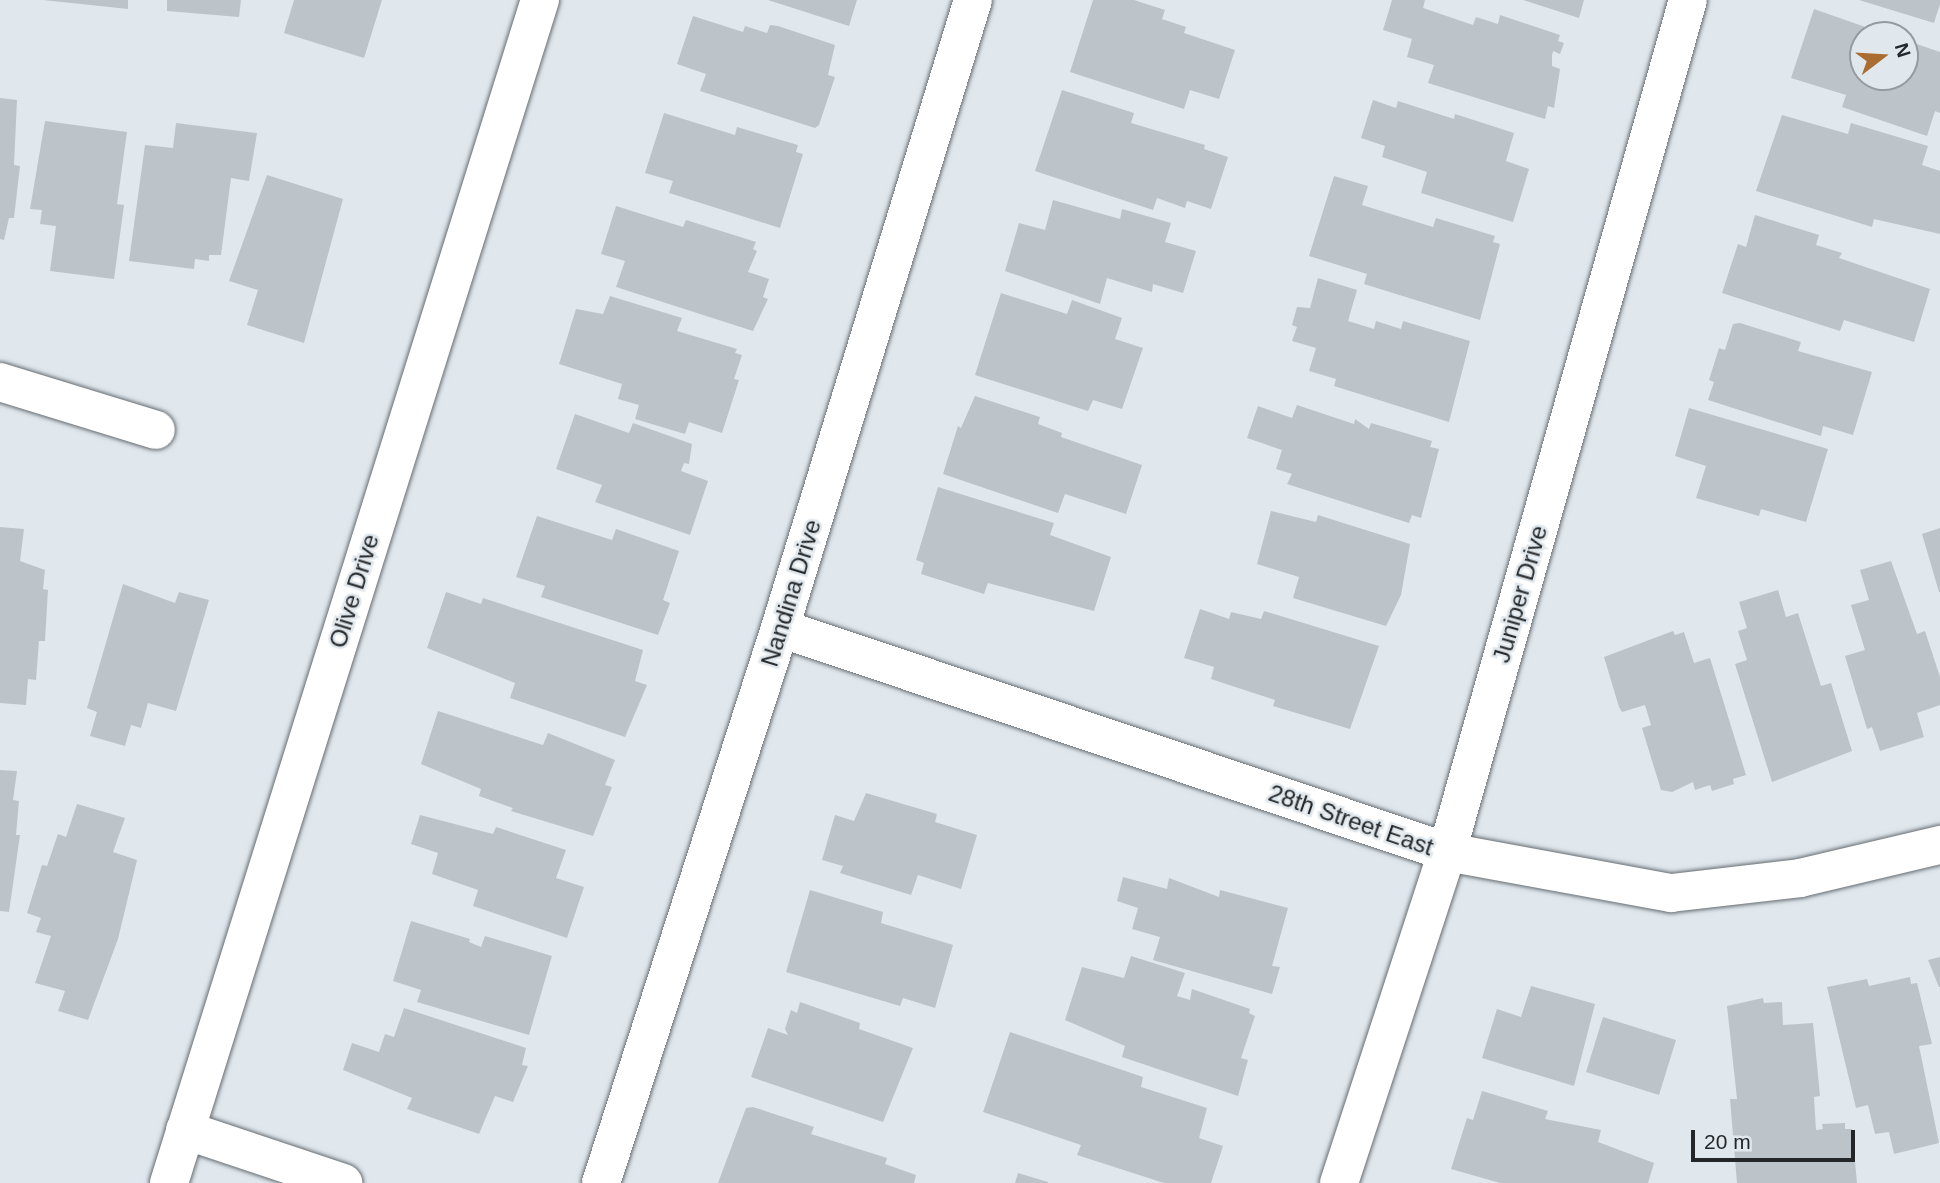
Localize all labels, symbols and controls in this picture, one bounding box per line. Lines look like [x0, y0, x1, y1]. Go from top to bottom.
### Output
north arrow [1849, 21, 1919, 91]
text: N [1891, 41, 1915, 60]
street label: Nandina Drive [755, 516, 827, 670]
street label: Juniper Drive [1487, 522, 1553, 666]
street label: Olive Drive [323, 531, 385, 651]
street label: 28th Street East [1265, 778, 1437, 862]
scale bar [1695, 1116, 1860, 1160]
text: 20 m [1704, 1130, 1751, 1153]

